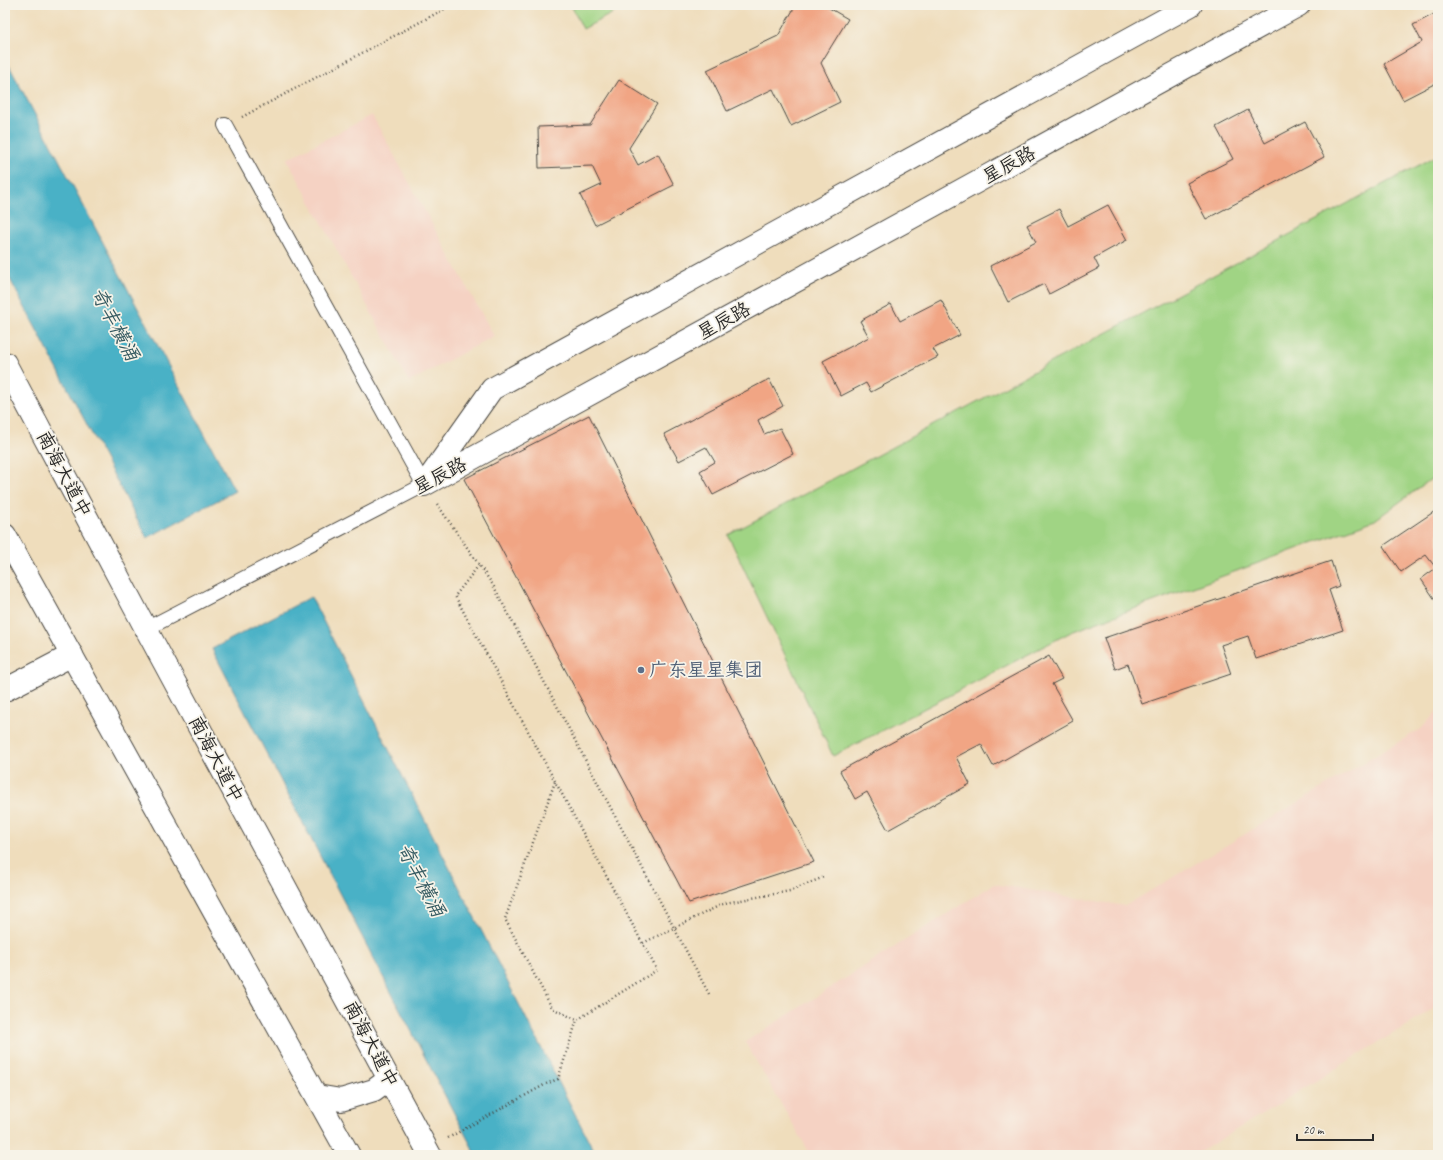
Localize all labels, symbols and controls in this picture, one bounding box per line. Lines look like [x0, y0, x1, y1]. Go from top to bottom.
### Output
street label: 星辰路 [978, 141, 1040, 189]
water label: 奇丰横涌 [85, 283, 145, 366]
street label: 星辰路 [693, 297, 755, 345]
street label: 南海大道中 [31, 426, 97, 522]
street label: 星辰路 [409, 452, 471, 500]
place label: 广东星星集团 [649, 658, 763, 682]
marker: 广东星星集团 [636, 665, 646, 675]
street label: 南海大道中 [183, 711, 249, 807]
water label: 奇丰横涌 [391, 839, 451, 922]
street label: 南海大道中 [338, 996, 404, 1092]
scale bar [1297, 1116, 1373, 1142]
text: 20 m [1303, 1122, 1325, 1138]

